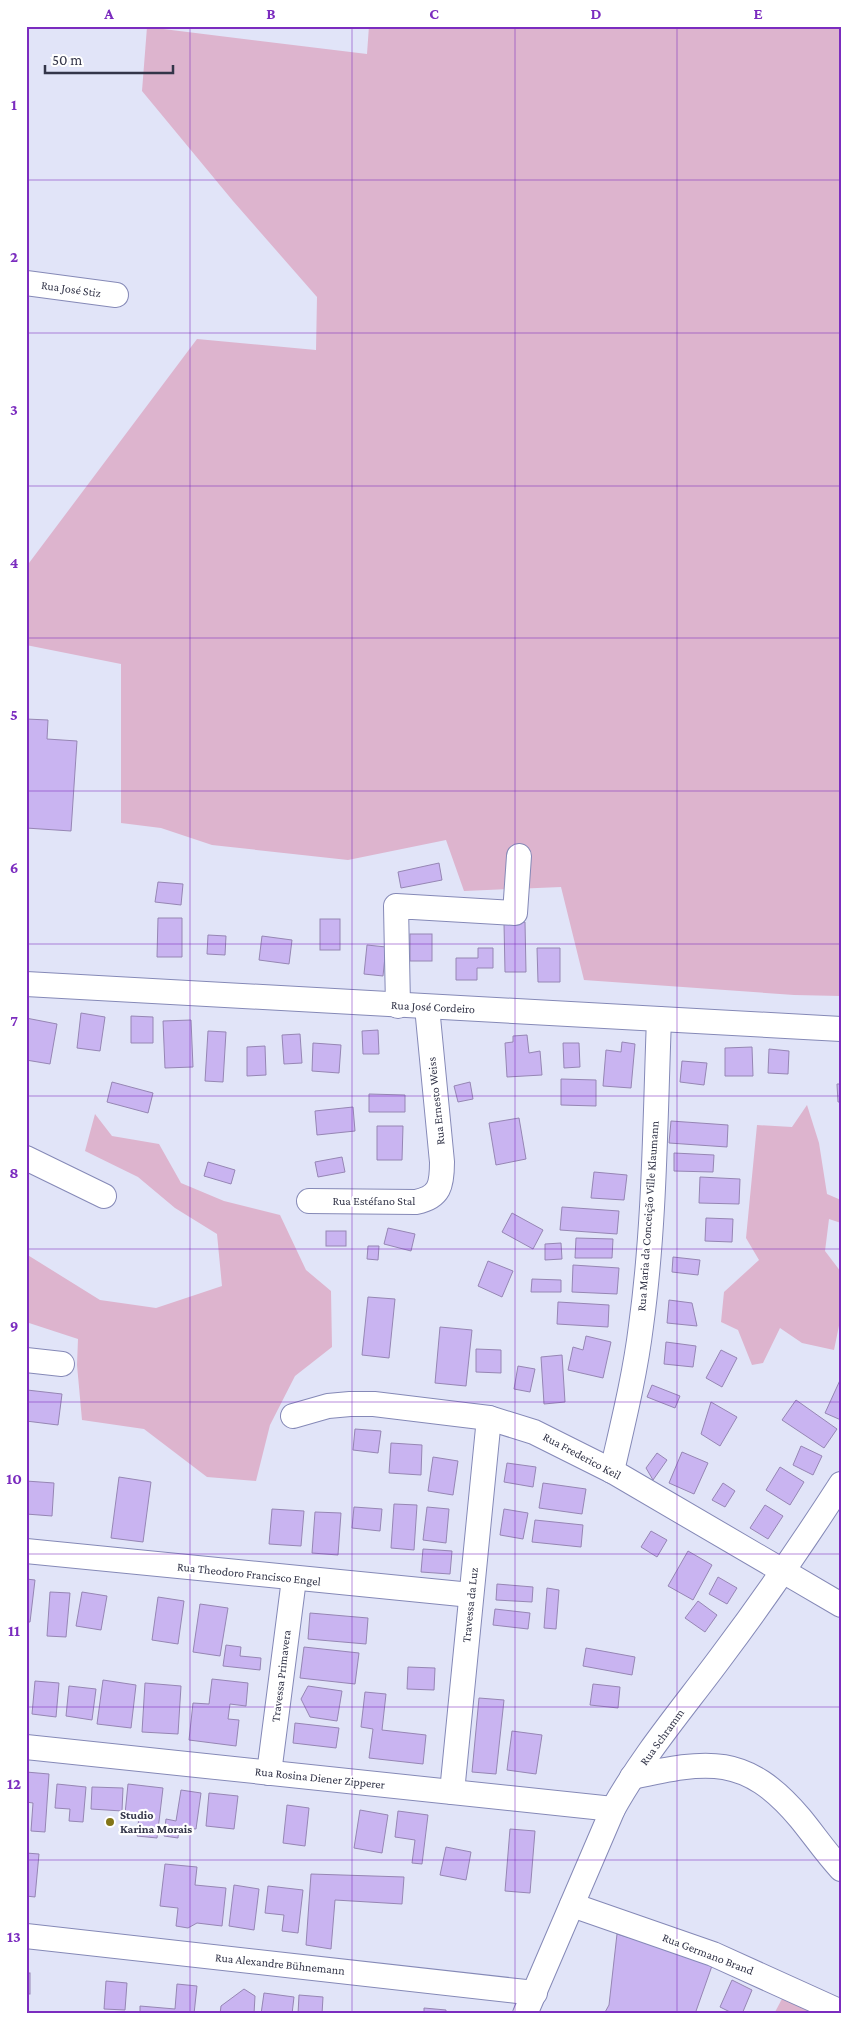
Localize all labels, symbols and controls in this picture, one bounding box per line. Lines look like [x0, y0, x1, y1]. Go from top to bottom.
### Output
text: A [103, 5, 114, 22]
text: B [266, 5, 276, 22]
text: C [429, 5, 439, 22]
text: D [590, 5, 602, 22]
text: E [753, 5, 763, 22]
scale bar [45, 42, 172, 74]
text: 50 m [52, 52, 82, 68]
text: 1 [11, 96, 17, 113]
text: 2 [10, 248, 18, 265]
street label: Rua José Stiz [40, 278, 102, 300]
text: 3 [10, 401, 18, 418]
text: 4 [10, 554, 19, 571]
text: 5 [10, 706, 18, 723]
text: 6 [10, 859, 18, 876]
street label: Rua José Cordeiro [391, 998, 475, 1016]
text: 7 [10, 1012, 18, 1029]
street label: Rua Ernesto Weiss [424, 1056, 448, 1146]
street label: Rua Maria da Conceição Ville Klaumann [634, 1120, 662, 1312]
text: 8 [9, 1164, 19, 1181]
street label: Rua Estéfano Stal [332, 1194, 416, 1208]
text: 9 [10, 1317, 18, 1334]
street label: Rua Frederico Keil [541, 1430, 623, 1482]
text: 10 [6, 1470, 22, 1487]
street label: Rua Theodoro Francisco Engel [176, 1559, 322, 1589]
street label: Travessa da Luz [459, 1567, 481, 1643]
text: 11 [8, 1622, 20, 1639]
street label: Travessa Primavera [268, 1629, 294, 1723]
street label: Rua Schramm [637, 1706, 687, 1768]
street label: Rua Rosina Diener Zipperer [254, 1764, 386, 1792]
text: 12 [7, 1775, 21, 1792]
place label: Studio Karina Morais [120, 1808, 192, 1836]
marker: Studio Karina Morais [104, 1816, 116, 1828]
text: 13 [7, 1928, 21, 1945]
street label: Rua Germano Brand [660, 1930, 756, 1978]
street label: Rua Alexandre Bühnemann [214, 1950, 346, 1978]

